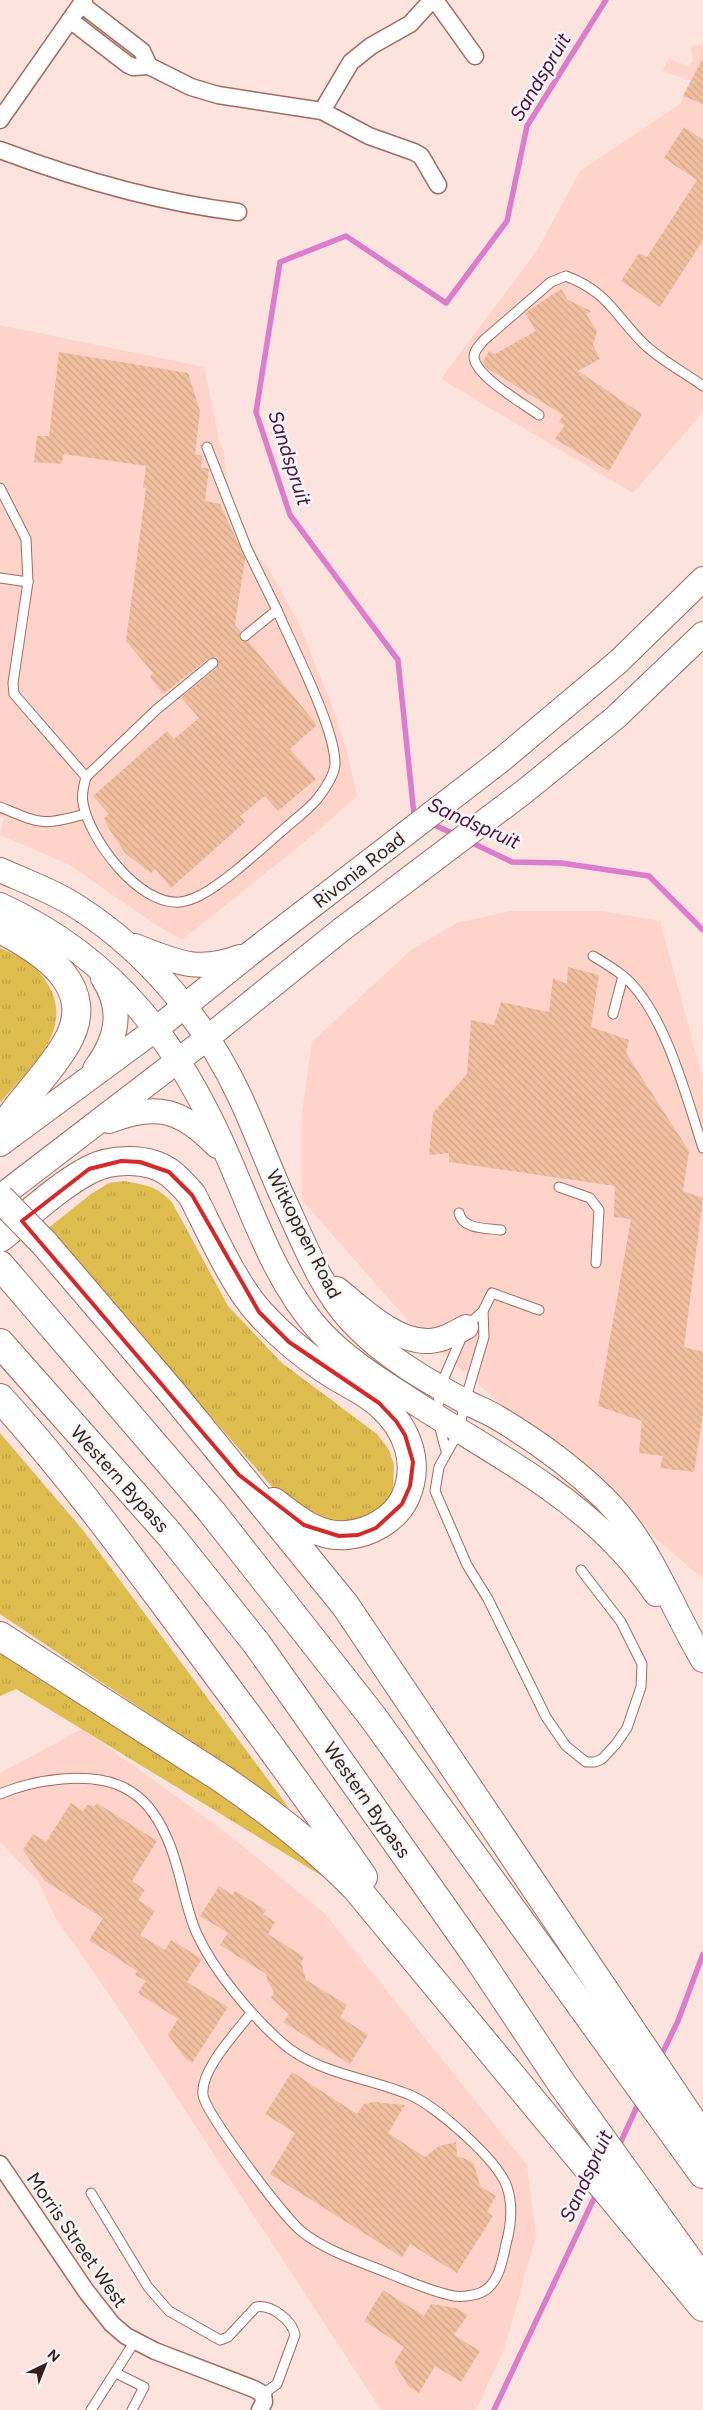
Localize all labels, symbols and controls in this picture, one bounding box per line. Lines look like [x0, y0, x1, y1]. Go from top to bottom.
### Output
water label: Sandspruit [504, 28, 576, 125]
water label: Sandspruit [263, 407, 317, 509]
water label: Sandspruit [424, 792, 524, 854]
street label: Rivonia Road [309, 827, 409, 913]
street label: Witkoppen Road [262, 1166, 346, 1302]
street label: Western Bypass [66, 1421, 174, 1537]
street label: Western Bypass [319, 1738, 416, 1862]
water label: Sandspruit [554, 2126, 618, 2226]
street label: Morris Street West [22, 2168, 132, 2312]
north arrow [20, 2340, 70, 2390]
text: N [44, 2346, 63, 2366]

